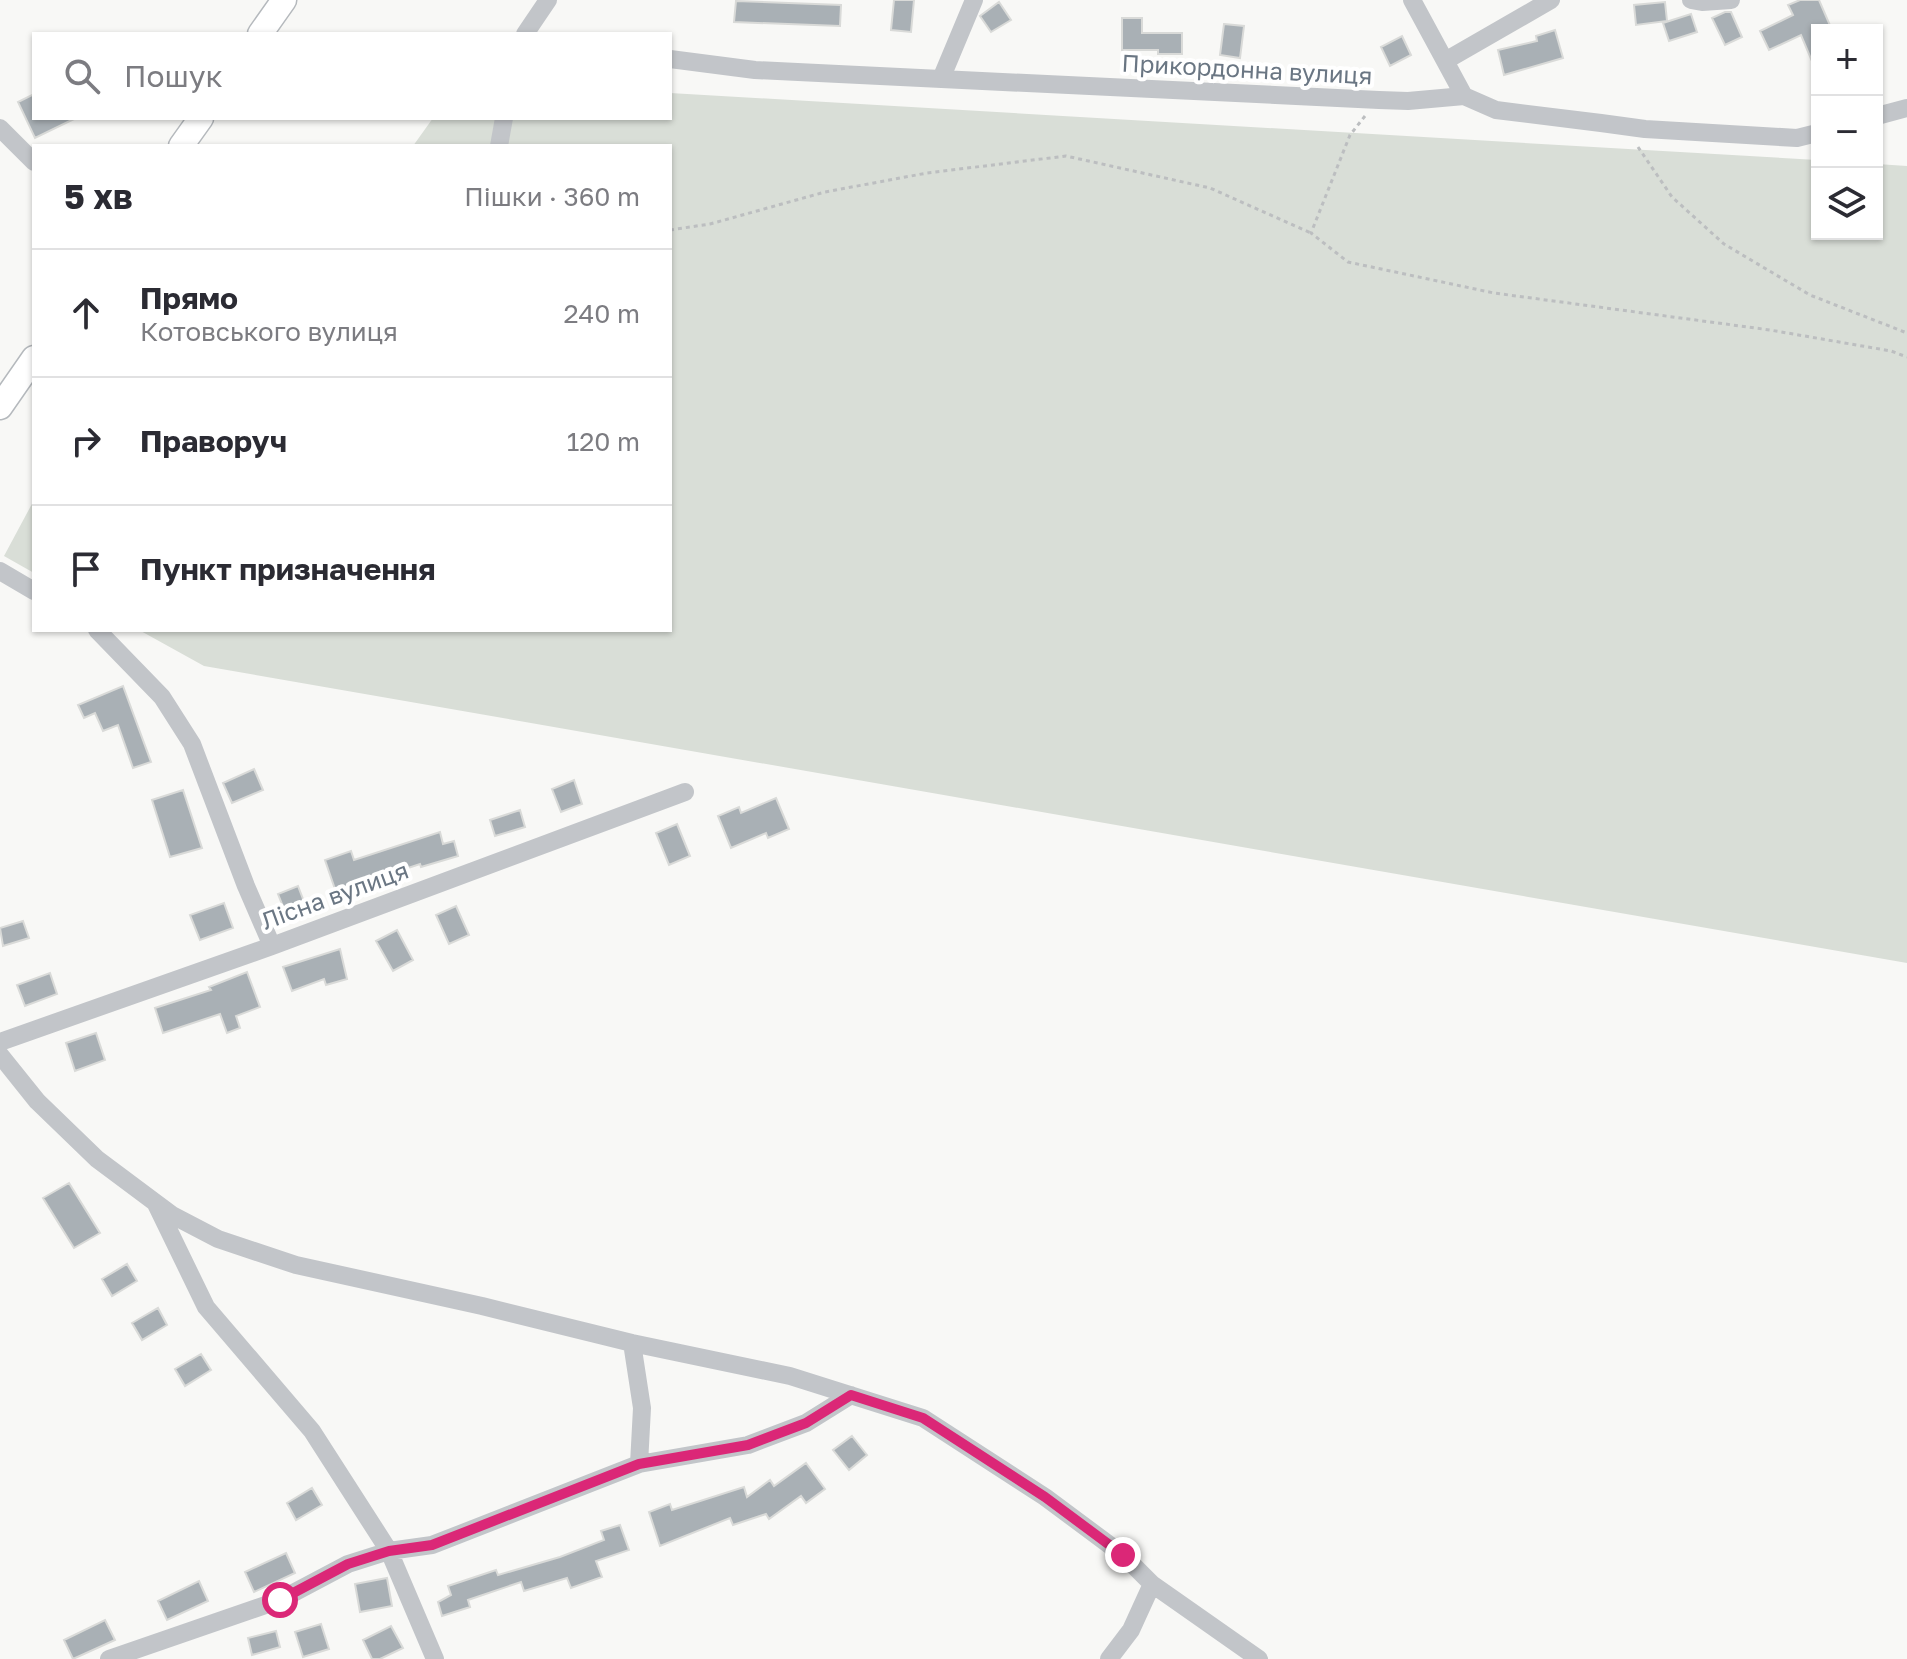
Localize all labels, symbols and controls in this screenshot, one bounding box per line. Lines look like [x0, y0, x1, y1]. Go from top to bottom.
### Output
map controls [1811, 24, 1883, 240]
button: + [1811, 24, 1883, 96]
search box [32, 32, 672, 120]
street label: Прикордонна вулиця [1121, 47, 1373, 90]
icon: search [60, 54, 104, 98]
text: Пошук [124, 58, 223, 94]
button: − [1811, 96, 1883, 168]
button: layers [1811, 168, 1883, 240]
text: 5 хв [64, 176, 133, 216]
text: Пішки · 360 m [464, 181, 640, 212]
text: Прямо [140, 280, 238, 316]
icon: ahead [64, 291, 108, 335]
text: 240 m [563, 298, 640, 329]
text: Котовського вулиця [140, 316, 398, 347]
icon: right [64, 419, 108, 463]
text: Праворуч [140, 423, 287, 459]
text: 120 m [567, 426, 640, 457]
icon: arrive [64, 547, 108, 591]
text: Пункт призначення [140, 551, 436, 587]
street label: Лісна вулиця [257, 855, 412, 935]
route end [1105, 1537, 1141, 1573]
route start [262, 1582, 298, 1618]

